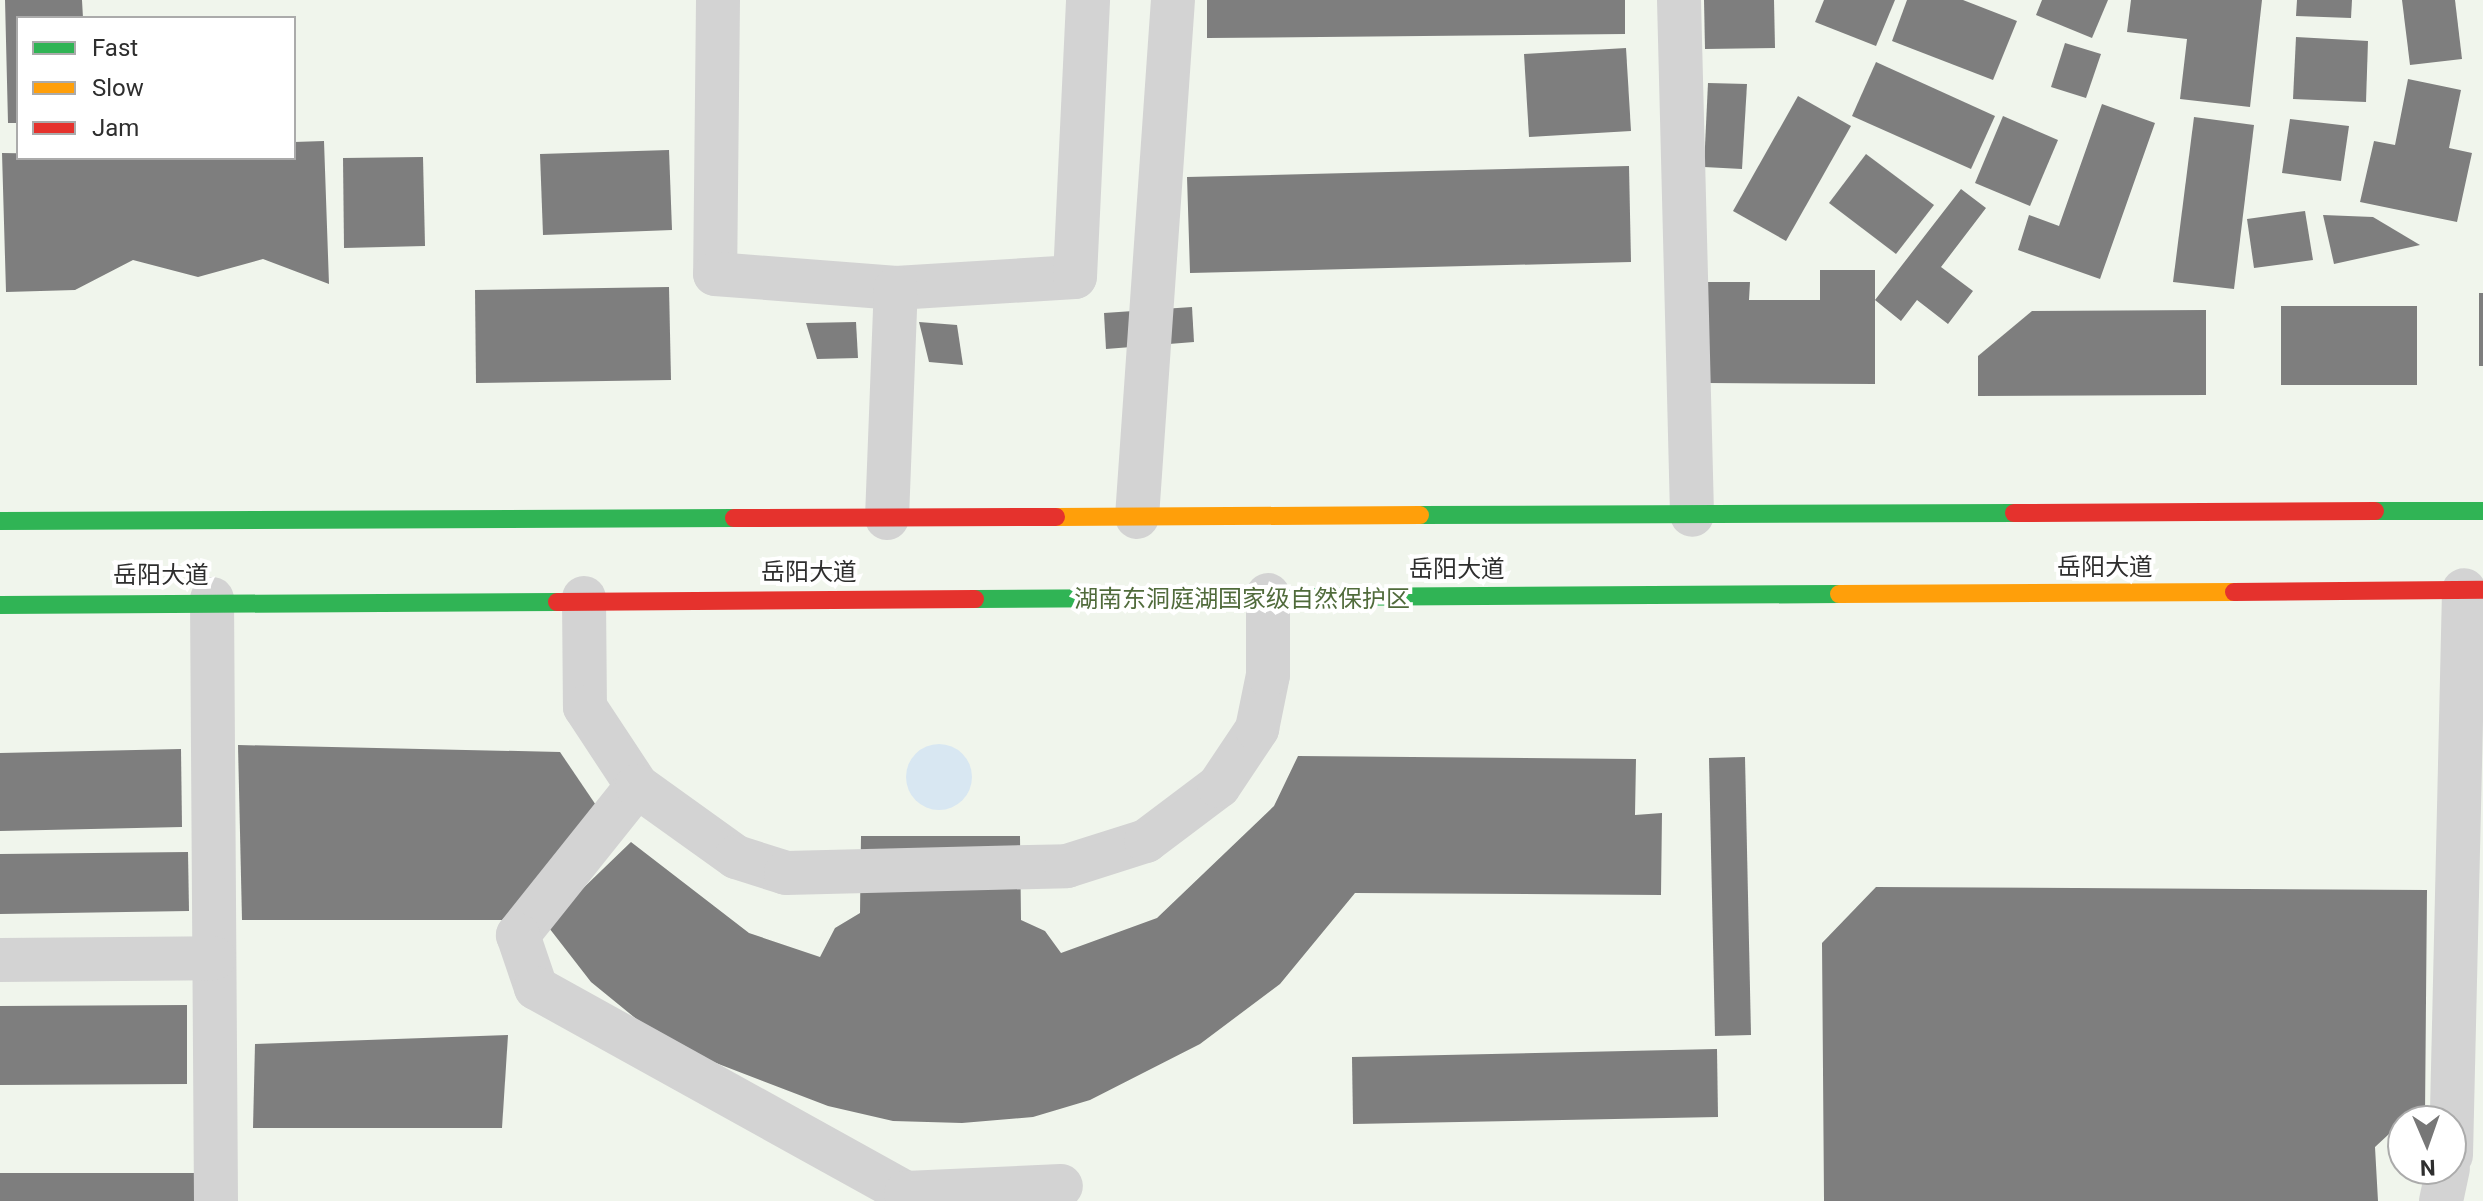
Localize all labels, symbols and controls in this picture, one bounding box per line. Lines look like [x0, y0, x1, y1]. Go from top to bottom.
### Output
legend [16, 16, 296, 160]
text: Fast [92, 34, 138, 62]
text: Slow [92, 74, 144, 102]
text: Jam [92, 114, 139, 142]
street label: 岳阳大道 [2057, 554, 2153, 582]
street label: 岳阳大道 [1409, 556, 1505, 584]
street label: 岳阳大道 [761, 559, 857, 587]
street label: 岳阳大道 [113, 562, 209, 590]
park label: 湖南东洞庭湖国家级自然保护区 [1074, 586, 1410, 614]
north arrow [2387, 1105, 2467, 1185]
text: N [2420, 1155, 2436, 1180]

